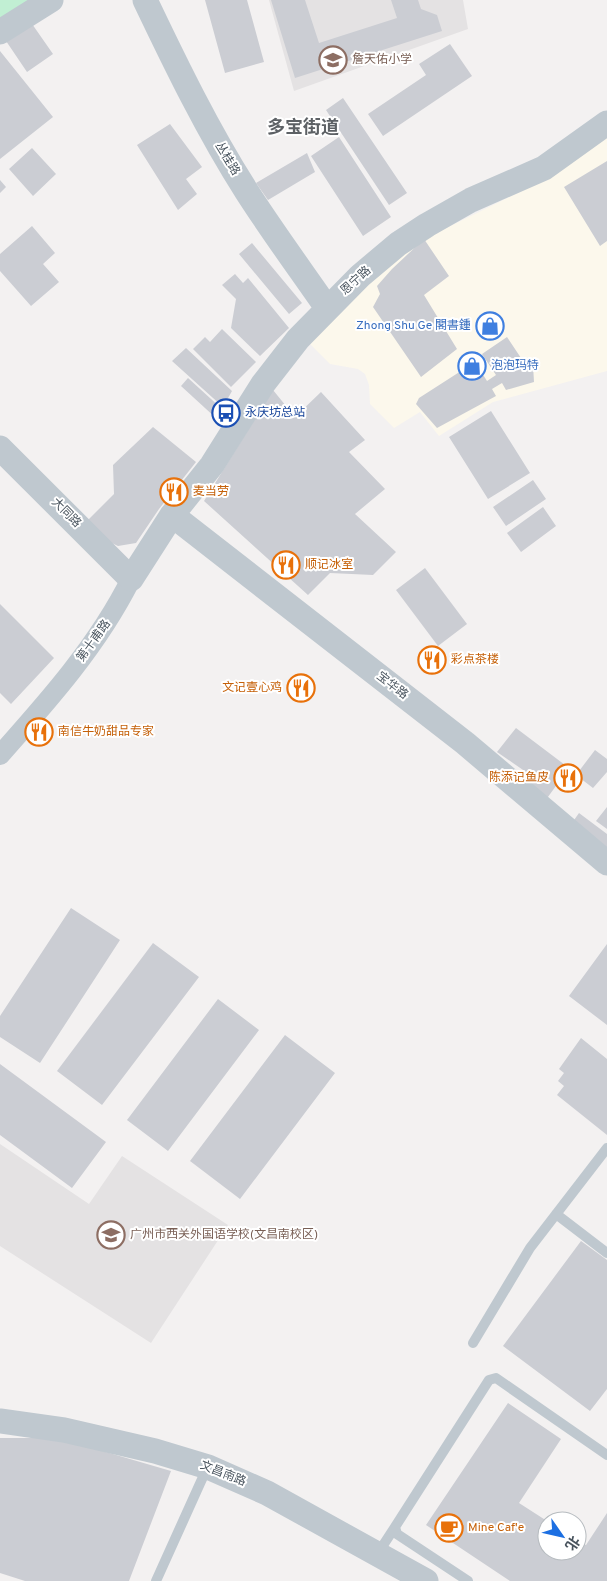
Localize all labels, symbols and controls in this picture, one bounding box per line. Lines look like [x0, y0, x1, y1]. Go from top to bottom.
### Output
school or university icon: 詹天佑小学 [318, 45, 348, 75]
place label: 詹天佑小学 [352, 52, 412, 68]
district label: 多宝街道 [267, 117, 339, 140]
street label: 丛桂路 [211, 139, 243, 179]
street label: 恩宁路 [337, 263, 375, 299]
shop icon: Zhong Shu Ge 閣書鍾 [475, 311, 505, 341]
place label: Zhong Shu Ge 閣書鍾 [356, 318, 471, 334]
shop icon: 泡泡玛特 [457, 351, 487, 381]
place label: 泡泡玛特 [491, 358, 539, 374]
bus stop icon: 永庆坊总站 [211, 398, 241, 428]
place label: 永庆坊总站 [245, 405, 305, 421]
restaurant icon: 麦当劳 [159, 477, 189, 507]
place label: 麦当劳 [193, 484, 229, 500]
street label: 大同路 [48, 495, 84, 531]
restaurant icon: 顺记冰室 [271, 550, 301, 580]
place label: 顺记冰室 [305, 557, 353, 573]
street label: 第十甫路 [73, 617, 115, 665]
restaurant icon: 彩点茶楼 [417, 645, 447, 675]
place label: 彩点茶楼 [451, 652, 499, 668]
street label: 宝华路 [373, 669, 411, 703]
restaurant icon: 文记壹心鸡 [286, 673, 316, 703]
place label: 文记壹心鸡 [222, 680, 282, 696]
restaurant icon: 南信牛奶甜品专家 [24, 717, 54, 747]
place label: 南信牛奶甜品专家 [58, 724, 154, 740]
restaurant icon: 陈添记鱼皮 [553, 763, 583, 793]
place label: 陈添记鱼皮 [489, 770, 549, 786]
school or university icon: 广州市西关外国语学校(文昌南校区) [96, 1220, 126, 1250]
place label: 广州市西关外国语学校(文昌南校区) [130, 1227, 318, 1243]
street label: 文昌南路 [198, 1458, 248, 1490]
north arrow [537, 1511, 587, 1561]
cafe icon: Mine Caf'e [434, 1513, 464, 1543]
place label: Mine Caf'e [468, 1520, 524, 1536]
text: 北 [561, 1532, 582, 1553]

